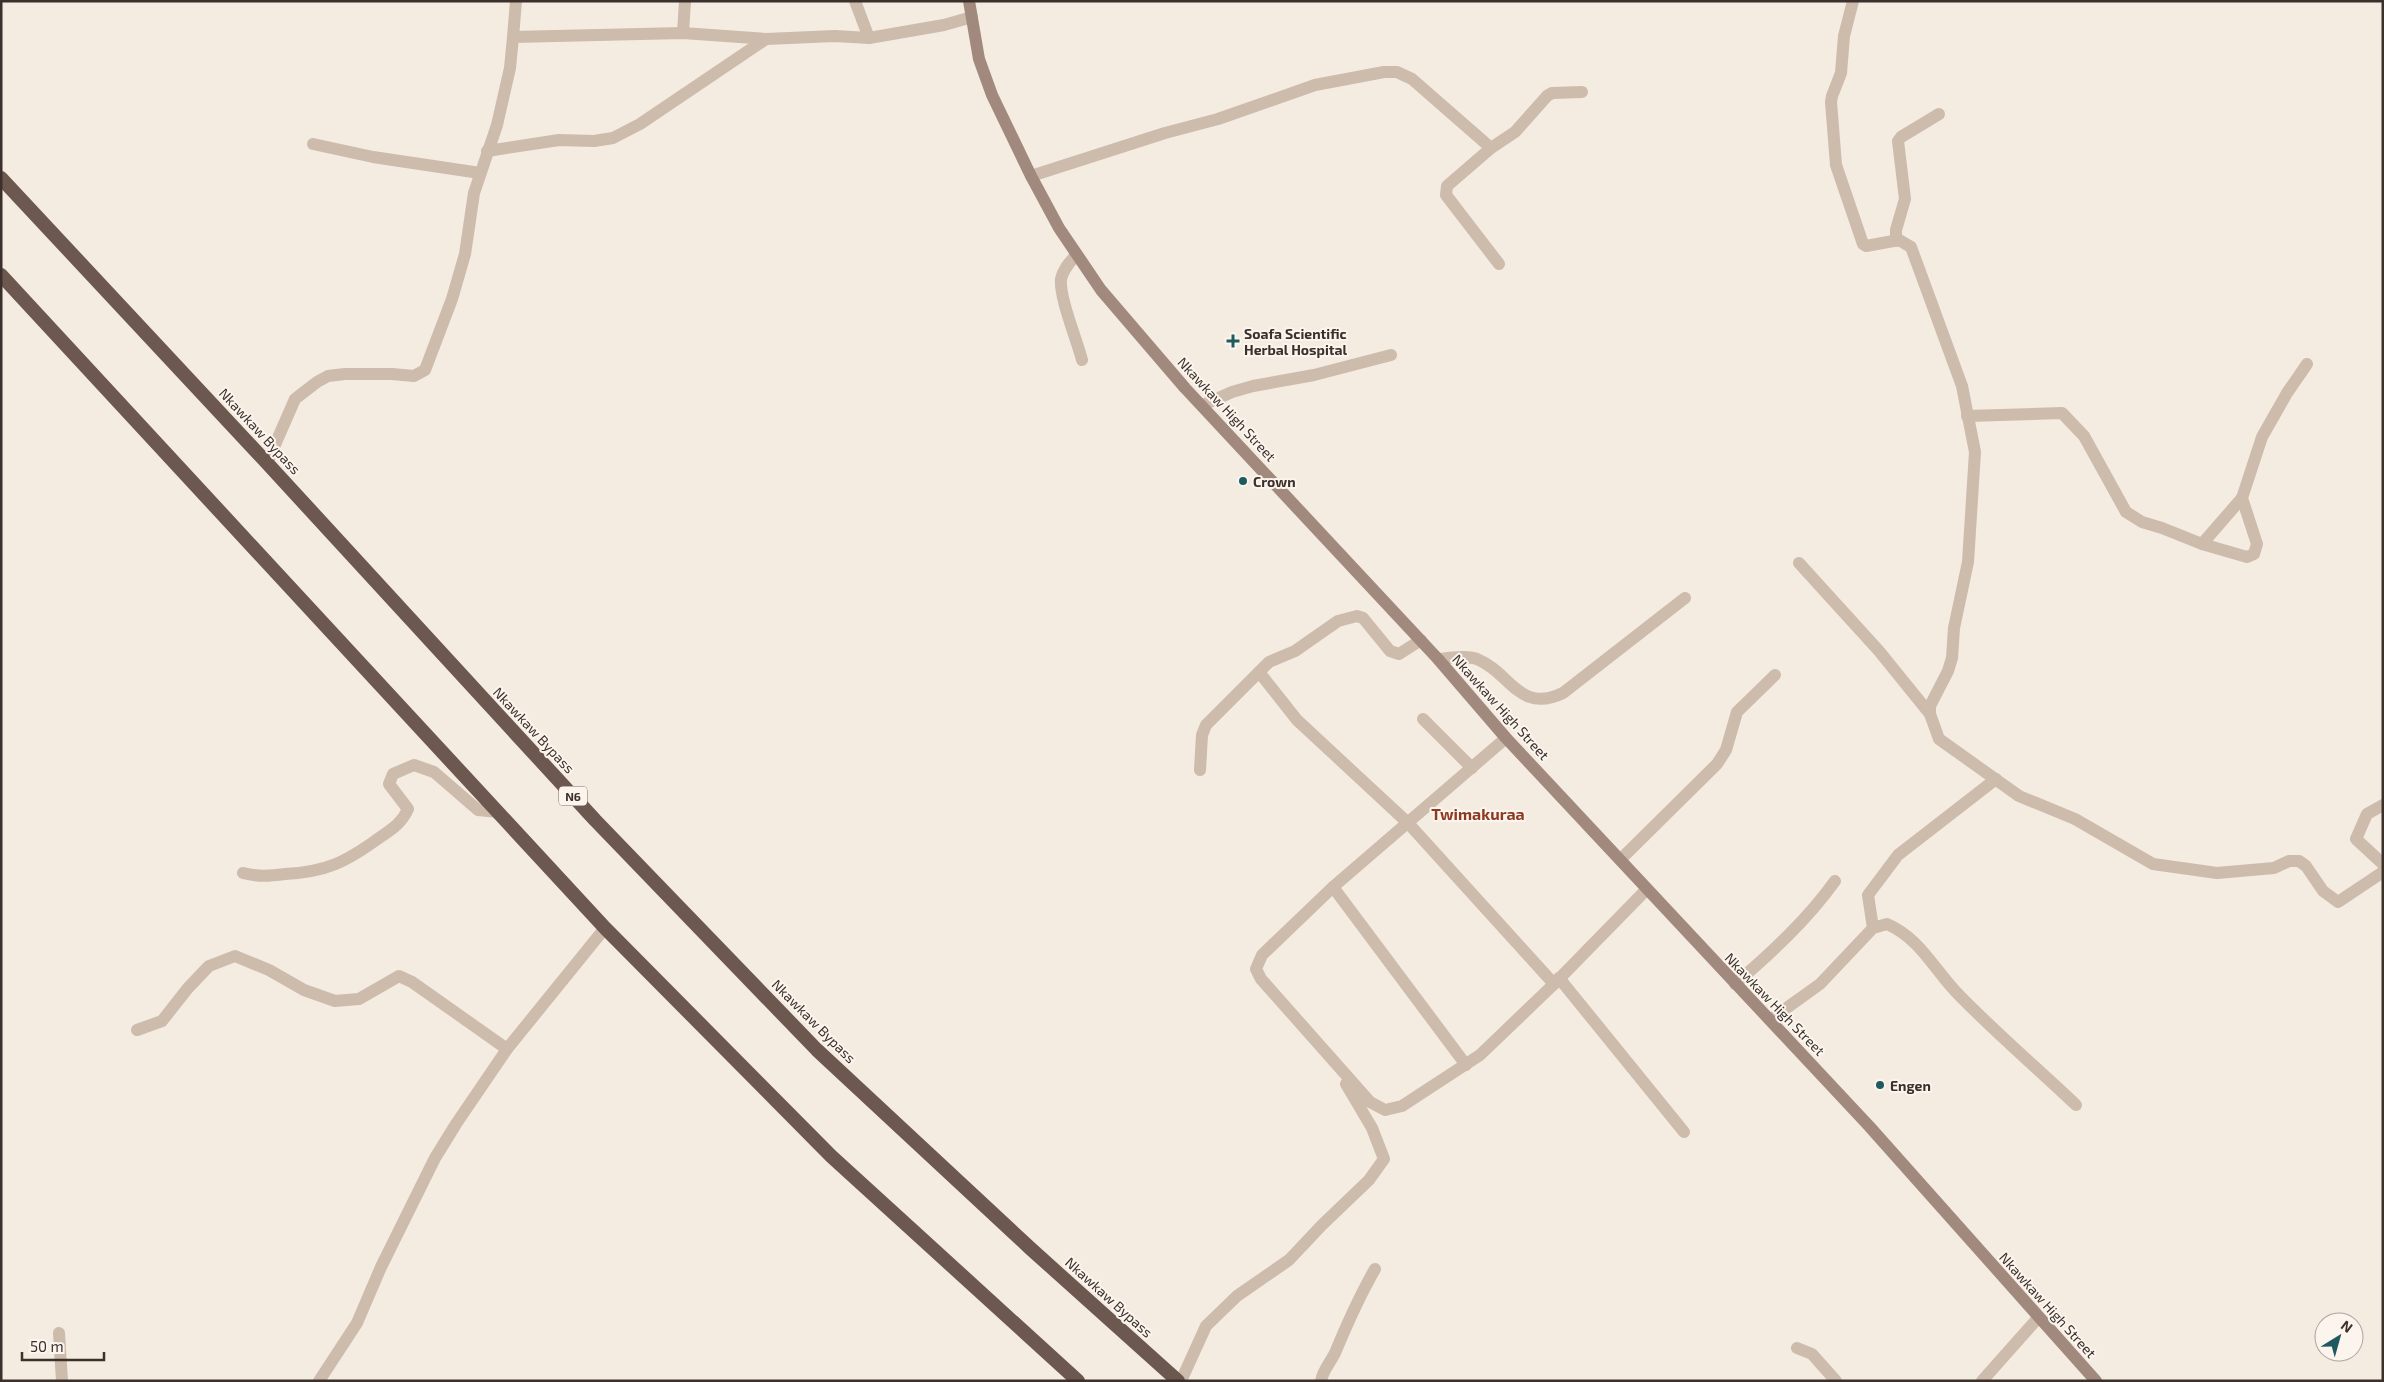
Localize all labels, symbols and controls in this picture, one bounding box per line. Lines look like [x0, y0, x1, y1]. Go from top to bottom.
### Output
place label: Soafa Scientific Herbal Hospital [1244, 325, 1348, 358]
marker: Soafa Scientific Herbal Hospital [1226, 334, 1240, 348]
street label: Nkawkaw High Street [1174, 353, 1280, 465]
street label: Nkawkaw Bypass [216, 384, 304, 478]
place label: Crown [1253, 473, 1296, 490]
marker: Crown [1237, 475, 1249, 487]
street label: Nkawkaw High Street [1449, 651, 1553, 763]
street label: Nkawkaw Bypass [490, 683, 578, 777]
road number: N6 [559, 786, 587, 806]
district label: Twimakuraa [1431, 804, 1525, 823]
street label: Nkawkaw High Street [1722, 949, 1828, 1059]
street label: Nkawkaw Bypass [769, 976, 859, 1066]
place label: Engen [1890, 1077, 1931, 1094]
marker: Engen [1874, 1079, 1886, 1091]
street label: Nkawkaw High Street [1996, 1249, 2100, 1361]
street label: Nkawkaw Bypass [1062, 1253, 1156, 1341]
north arrow [2314, 1312, 2364, 1362]
text: N [2338, 1316, 2356, 1336]
scale bar [22, 1330, 105, 1362]
text: 50 m [30, 1337, 64, 1355]

